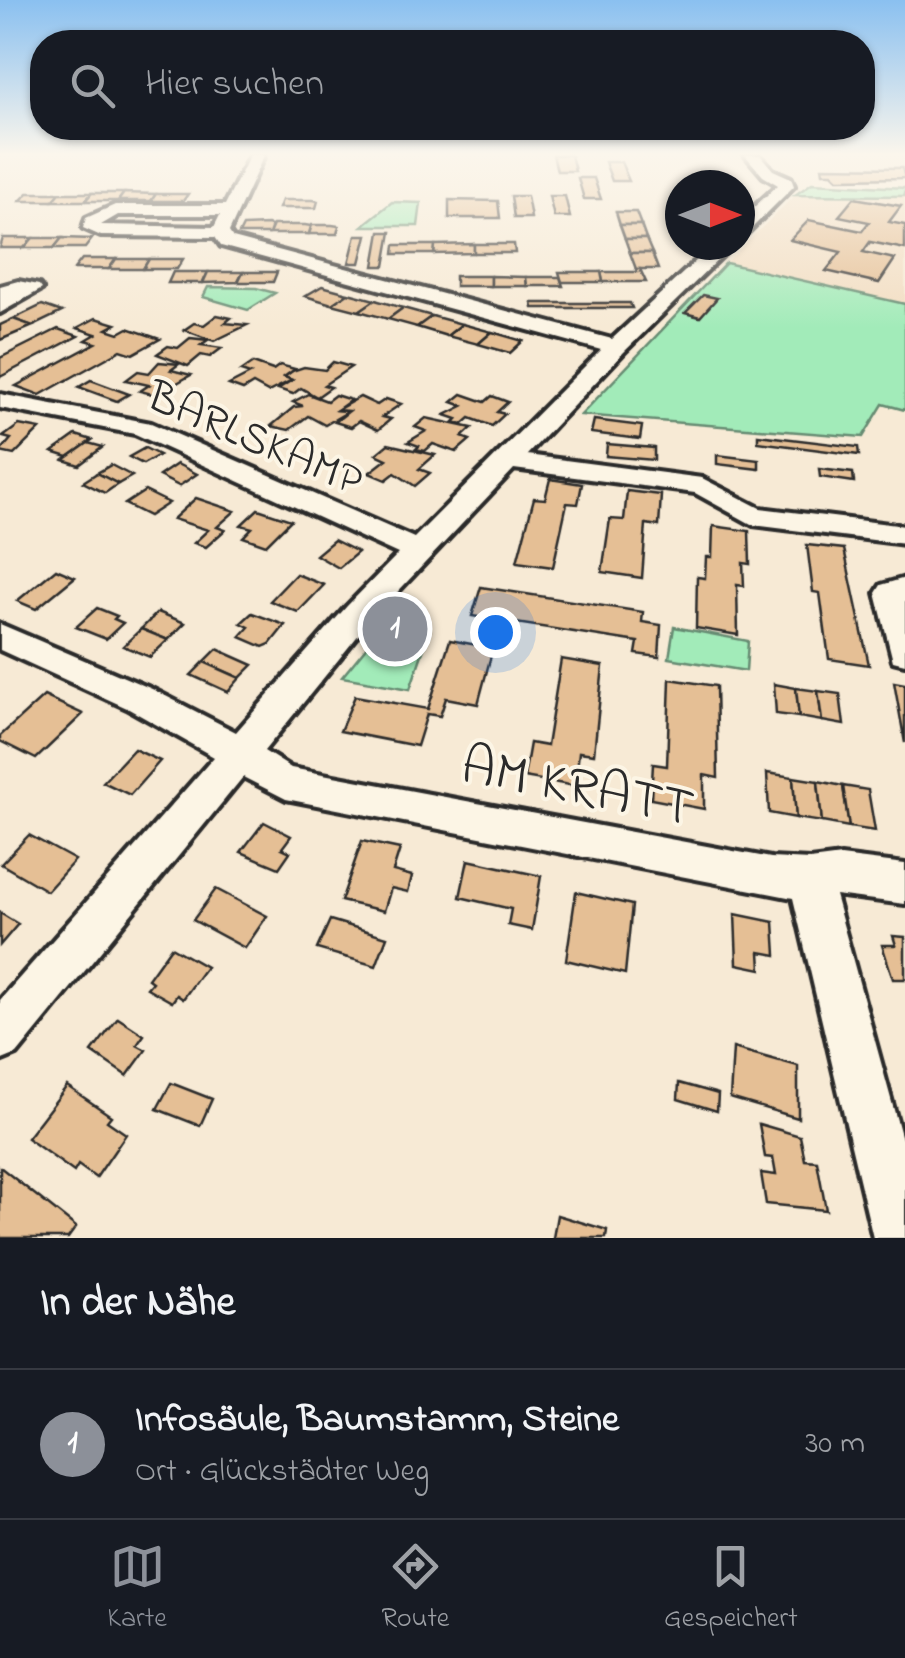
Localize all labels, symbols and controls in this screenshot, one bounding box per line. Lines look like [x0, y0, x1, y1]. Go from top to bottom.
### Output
search box [30, 30, 875, 140]
text: Hier suchen [145, 57, 324, 113]
icon: search [65, 58, 120, 113]
north arrow [665, 170, 755, 260]
street label: BARLSKAMP [135, 365, 372, 516]
pin: 1 [362, 592, 428, 666]
your location [470, 607, 521, 658]
street label: AM KRATT [454, 728, 700, 852]
text: In der Nähe [40, 1273, 235, 1334]
text: Infosäule, Baumstamm, Steine [135, 1393, 619, 1449]
text: 1 [67, 1421, 78, 1468]
text: 30 m [805, 1421, 865, 1468]
text: Ort · Glückstädter Weg [135, 1449, 429, 1496]
tab: Karte [107, 1539, 167, 1640]
tab: Route [381, 1539, 449, 1640]
tab: Gespeichert [664, 1539, 798, 1640]

